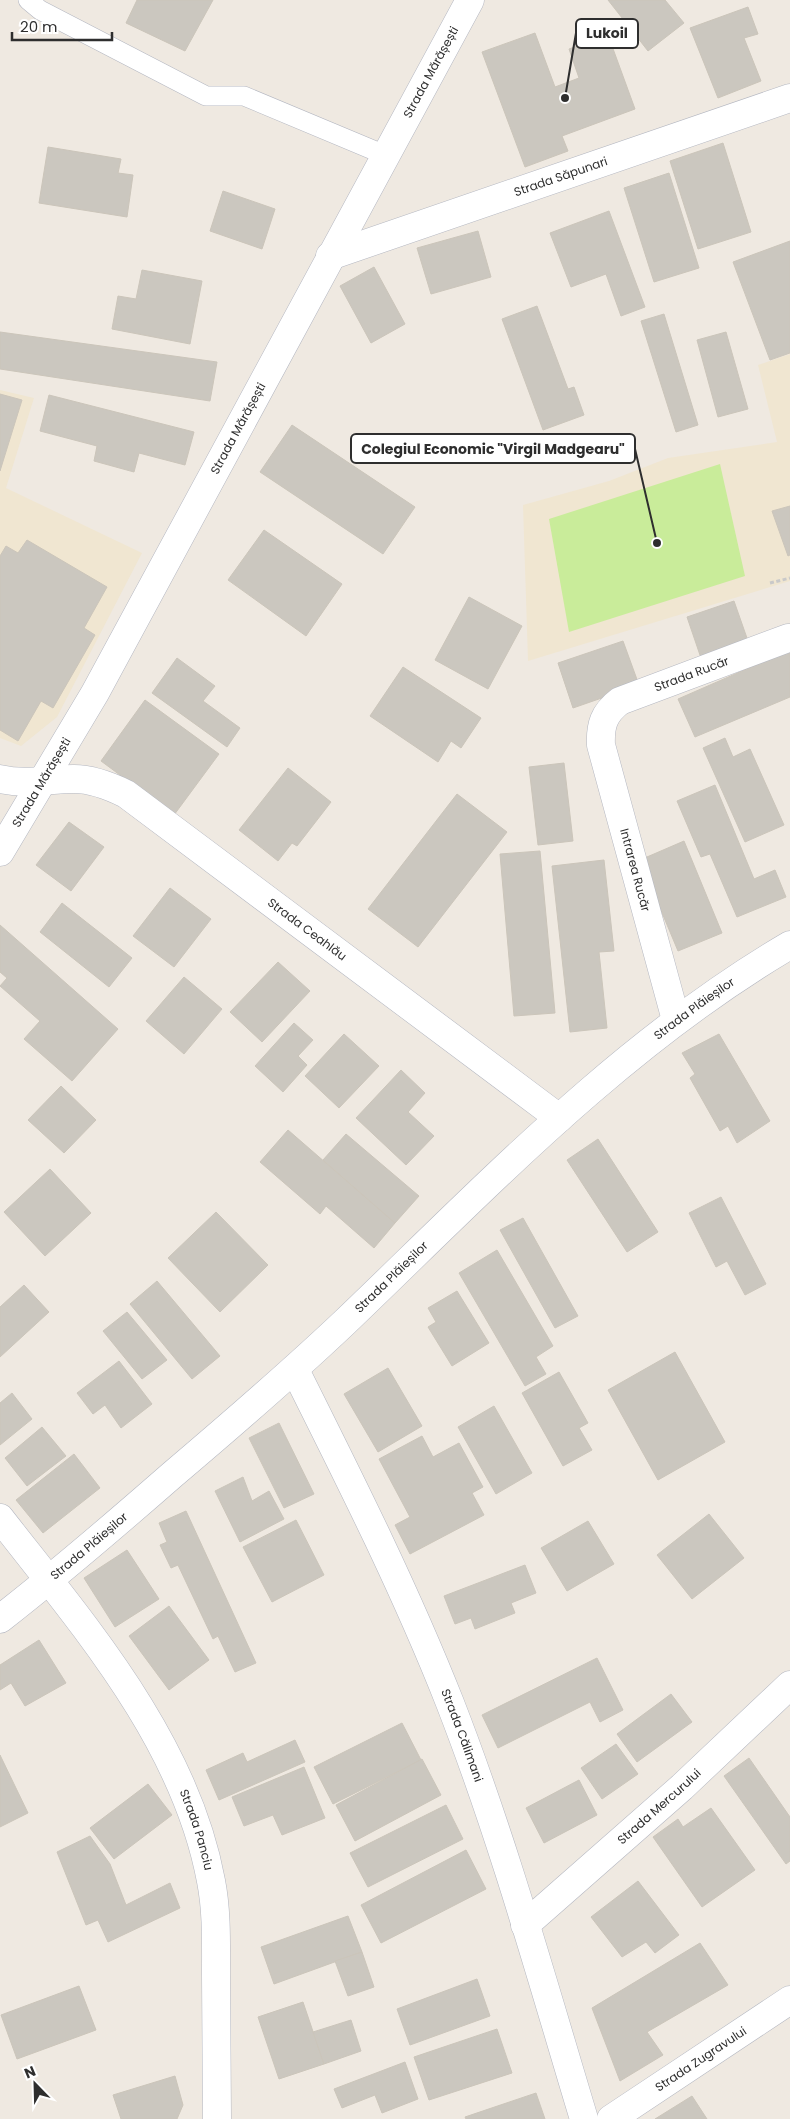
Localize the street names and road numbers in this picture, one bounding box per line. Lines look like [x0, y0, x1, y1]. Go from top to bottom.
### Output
street label: Strada Mărășești [399, 23, 462, 121]
street label: Strada Săpunari [512, 152, 610, 200]
street label: Strada Mărășești [206, 379, 269, 477]
street label: Strada Rucăr [652, 652, 732, 695]
street label: Strada Mărășești [8, 734, 75, 830]
street label: Intrarea Rucăr [616, 826, 655, 914]
street label: Strada Ceahlău [264, 894, 350, 964]
street label: Strada Plăieșilor [650, 973, 738, 1043]
street label: Strada Plăieșilor [351, 1237, 432, 1316]
street label: Strada Plăieșilor [46, 1508, 131, 1583]
street label: Strada Călimani [437, 1686, 487, 1784]
street label: Strada Mercurului [613, 1764, 704, 1848]
street label: Strada Panciu [176, 1787, 218, 1872]
street label: Strada Zugravului [652, 2022, 750, 2095]

